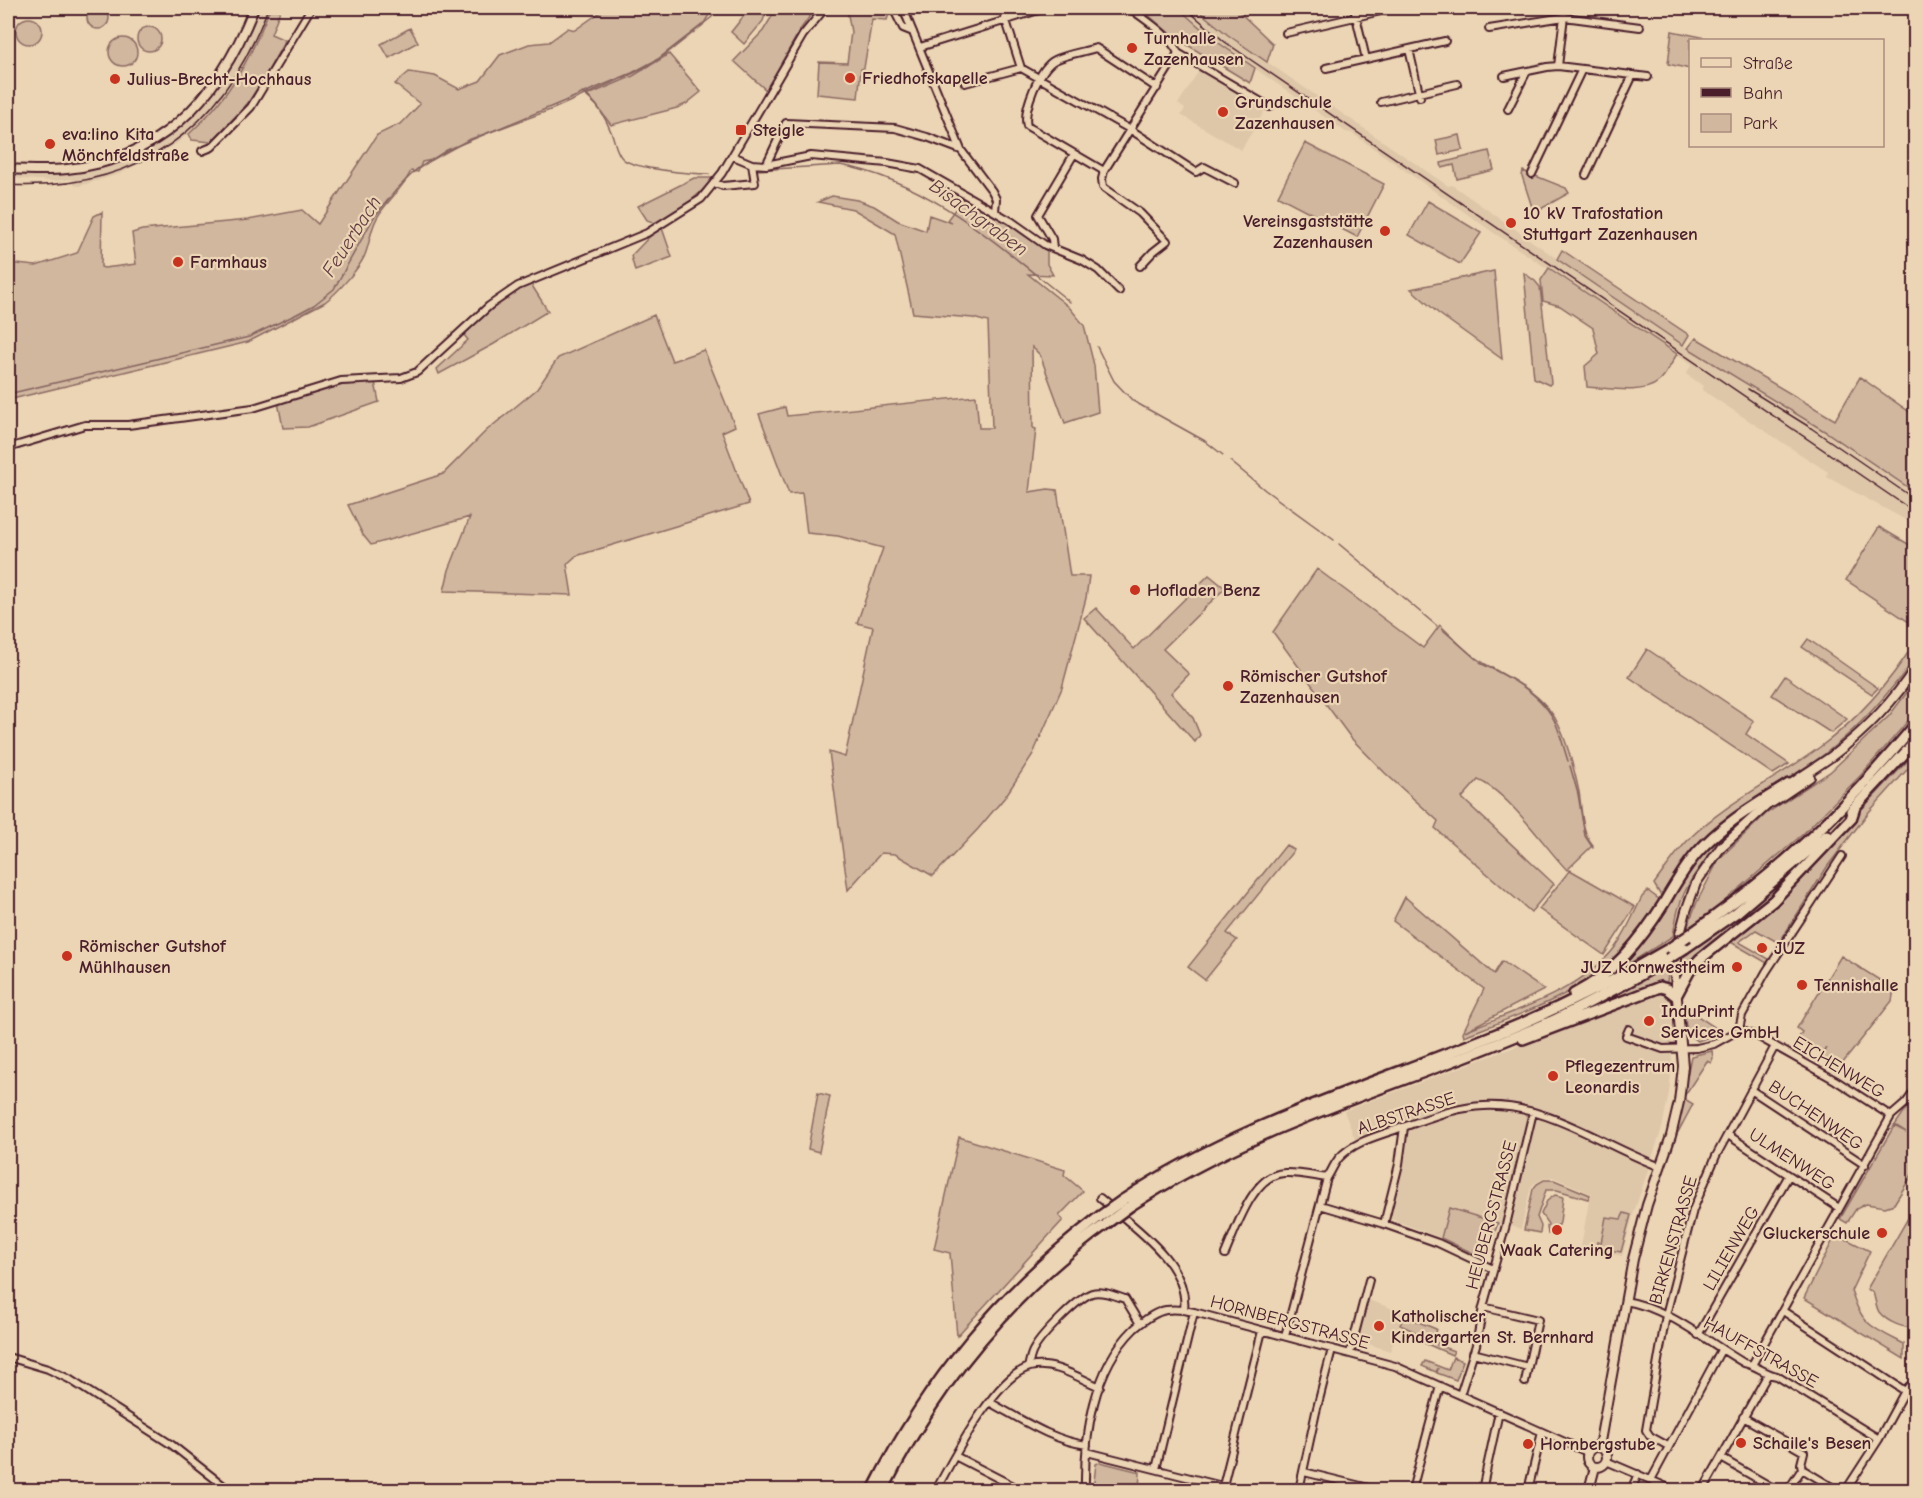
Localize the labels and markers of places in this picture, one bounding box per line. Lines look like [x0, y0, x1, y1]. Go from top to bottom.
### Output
place label: Turnhalle Zazenhausen [1144, 28, 1244, 70]
marker: Turnhalle Zazenhausen [1125, 41, 1139, 55]
place label: Friedhofskapelle [862, 68, 988, 89]
place label: Julius-Brecht-Hochhaus [127, 69, 312, 90]
marker: Friedhofskapelle [843, 71, 857, 85]
marker: Julius-Brecht-Hochhaus [108, 72, 122, 86]
place label: Grundschule Zazenhausen [1235, 92, 1335, 134]
marker: Grundschule Zazenhausen [1216, 105, 1230, 119]
place label: Steigle [753, 120, 805, 141]
marker: Steigle [734, 123, 748, 137]
place label: eva:lino Kita Mönchfeldstraße [62, 124, 189, 166]
marker: eva:lino Kita Mönchfeldstraße [43, 137, 57, 151]
place label: 10 kV Trafostation Stuttgart Zazenhausen [1523, 203, 1698, 245]
place label: Vereinsgaststätte Zazenhausen [1243, 211, 1373, 253]
marker: 10 kV Trafostation Stuttgart Zazenhausen [1504, 216, 1518, 230]
marker: Vereinsgaststätte Zazenhausen [1378, 224, 1392, 238]
place label: Farmhaus [190, 252, 267, 273]
marker: Farmhaus [171, 255, 185, 269]
place label: Hofladen Benz [1147, 580, 1260, 601]
marker: Hofladen Benz [1128, 583, 1142, 597]
place label: Römischer Gutshof Zazenhausen [1240, 666, 1388, 708]
marker: Römischer Gutshof Zazenhausen [1221, 679, 1235, 693]
place label: Römischer Gutshof Mühlhausen [79, 936, 227, 978]
place label: JUZ [1774, 938, 1806, 959]
marker: JUZ [1755, 941, 1769, 955]
marker: Römischer Gutshof Mühlhausen [60, 949, 74, 963]
place label: JUZ Kornwestheim [1581, 957, 1725, 978]
marker: JUZ Kornwestheim [1730, 960, 1744, 974]
place label: Tennishalle [1814, 975, 1899, 996]
marker: Tennishalle [1795, 978, 1809, 992]
place label: InduPrint Services GmbH [1661, 1001, 1780, 1043]
marker: InduPrint Services GmbH [1642, 1014, 1656, 1028]
place label: Pflegezentrum Leonardis [1565, 1056, 1675, 1098]
marker: Pflegezentrum Leonardis [1546, 1069, 1560, 1083]
marker: Waak Catering [1550, 1223, 1564, 1237]
place label: Gluckerschule [1763, 1223, 1870, 1244]
marker: Gluckerschule [1875, 1226, 1889, 1240]
place label: Waak Catering [1500, 1240, 1614, 1261]
place label: Katholischer Kindergarten St. Bernhard [1391, 1306, 1594, 1348]
marker: Katholischer Kindergarten St. Bernhard [1372, 1319, 1386, 1333]
place label: Schaile's Besen [1753, 1433, 1871, 1454]
place label: Hornbergstube [1540, 1434, 1655, 1455]
marker: Schaile's Besen [1734, 1436, 1748, 1450]
marker: Hornbergstube [1521, 1437, 1535, 1451]

